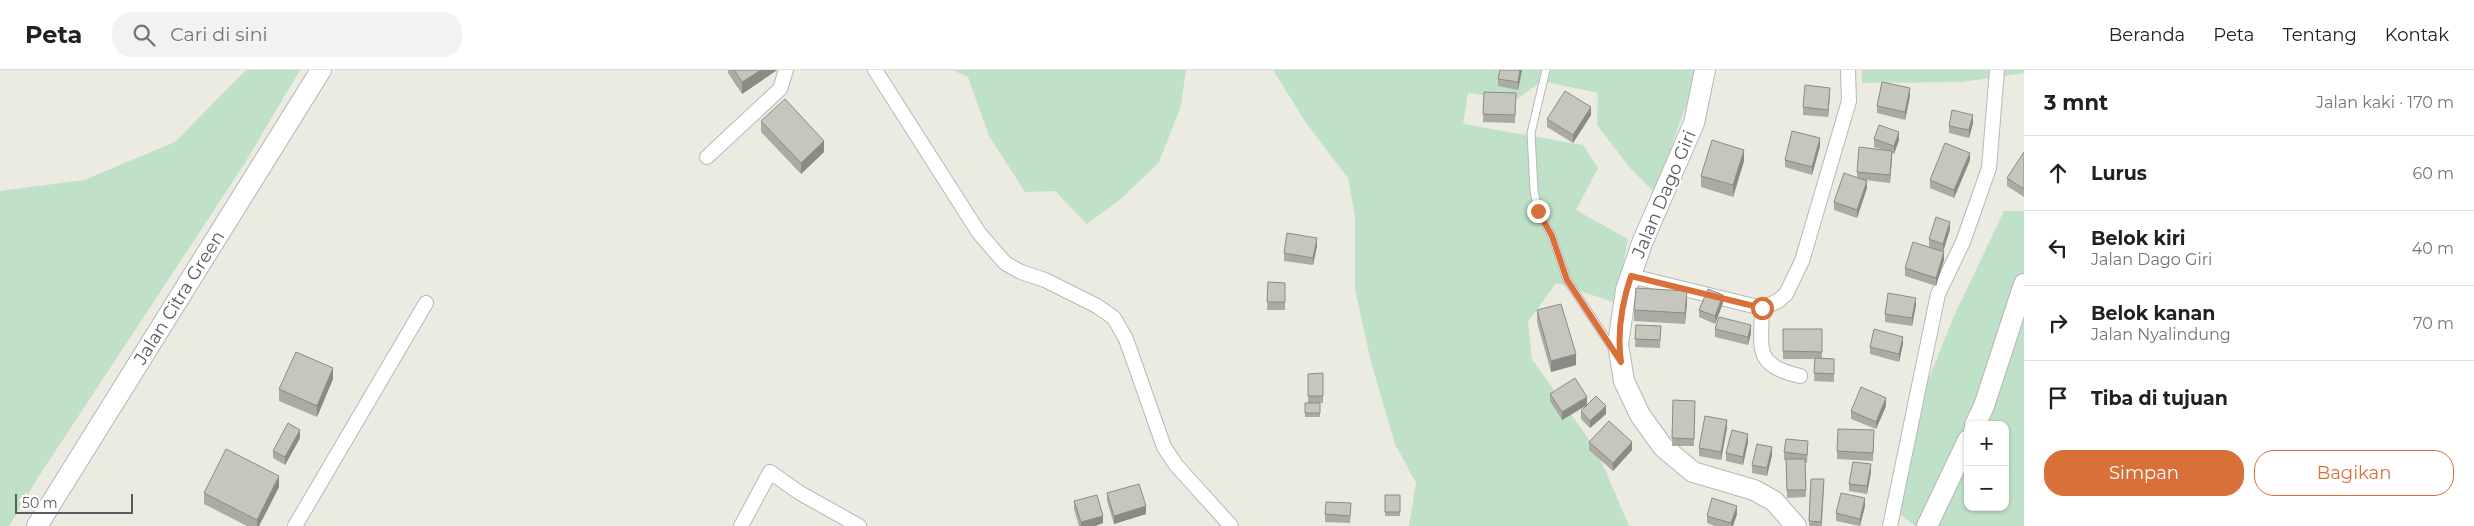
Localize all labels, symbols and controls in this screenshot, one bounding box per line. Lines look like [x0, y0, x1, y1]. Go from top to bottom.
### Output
search box [112, 12, 462, 57]
text: Peta [25, 20, 82, 49]
icon: search [130, 21, 158, 49]
text: Cari di sini [170, 23, 268, 46]
text: Beranda [2109, 24, 2185, 46]
text: Peta [2213, 24, 2254, 46]
text: Tentang [2282, 24, 2357, 46]
text: Kontak [2385, 24, 2449, 46]
text: 3 mnt [2044, 90, 2108, 115]
text: Jalan kaki · 170 m [2316, 93, 2454, 112]
street label: Jalan Dago Giri [1627, 127, 1701, 262]
icon: ahead [2044, 159, 2072, 187]
text: Lurus [2091, 162, 2147, 185]
text: 60 m [2412, 164, 2454, 183]
route end [1527, 200, 1550, 223]
street label: Jalan Citra Green [129, 227, 229, 369]
text: Belok kiri [2091, 227, 2186, 250]
icon: left [2044, 234, 2072, 262]
text: 40 m [2412, 239, 2454, 258]
text: Jalan Dago Giri [2091, 250, 2212, 269]
route start [1751, 297, 1774, 320]
text: Belok kanan [2091, 302, 2215, 325]
icon: right [2044, 309, 2072, 337]
text: 70 m [2413, 314, 2454, 333]
text: Jalan Nyalindung [2091, 325, 2231, 344]
icon: arrive [2044, 384, 2072, 412]
text: Tiba di tujuan [2091, 387, 2228, 410]
map controls [1964, 421, 2009, 511]
button: + [1964, 421, 2009, 466]
button: Simpan [2044, 450, 2244, 496]
button: Bagikan [2254, 450, 2454, 496]
button: − [1964, 466, 2009, 511]
scale bar [15, 491, 132, 514]
text: 50 m [22, 494, 58, 512]

